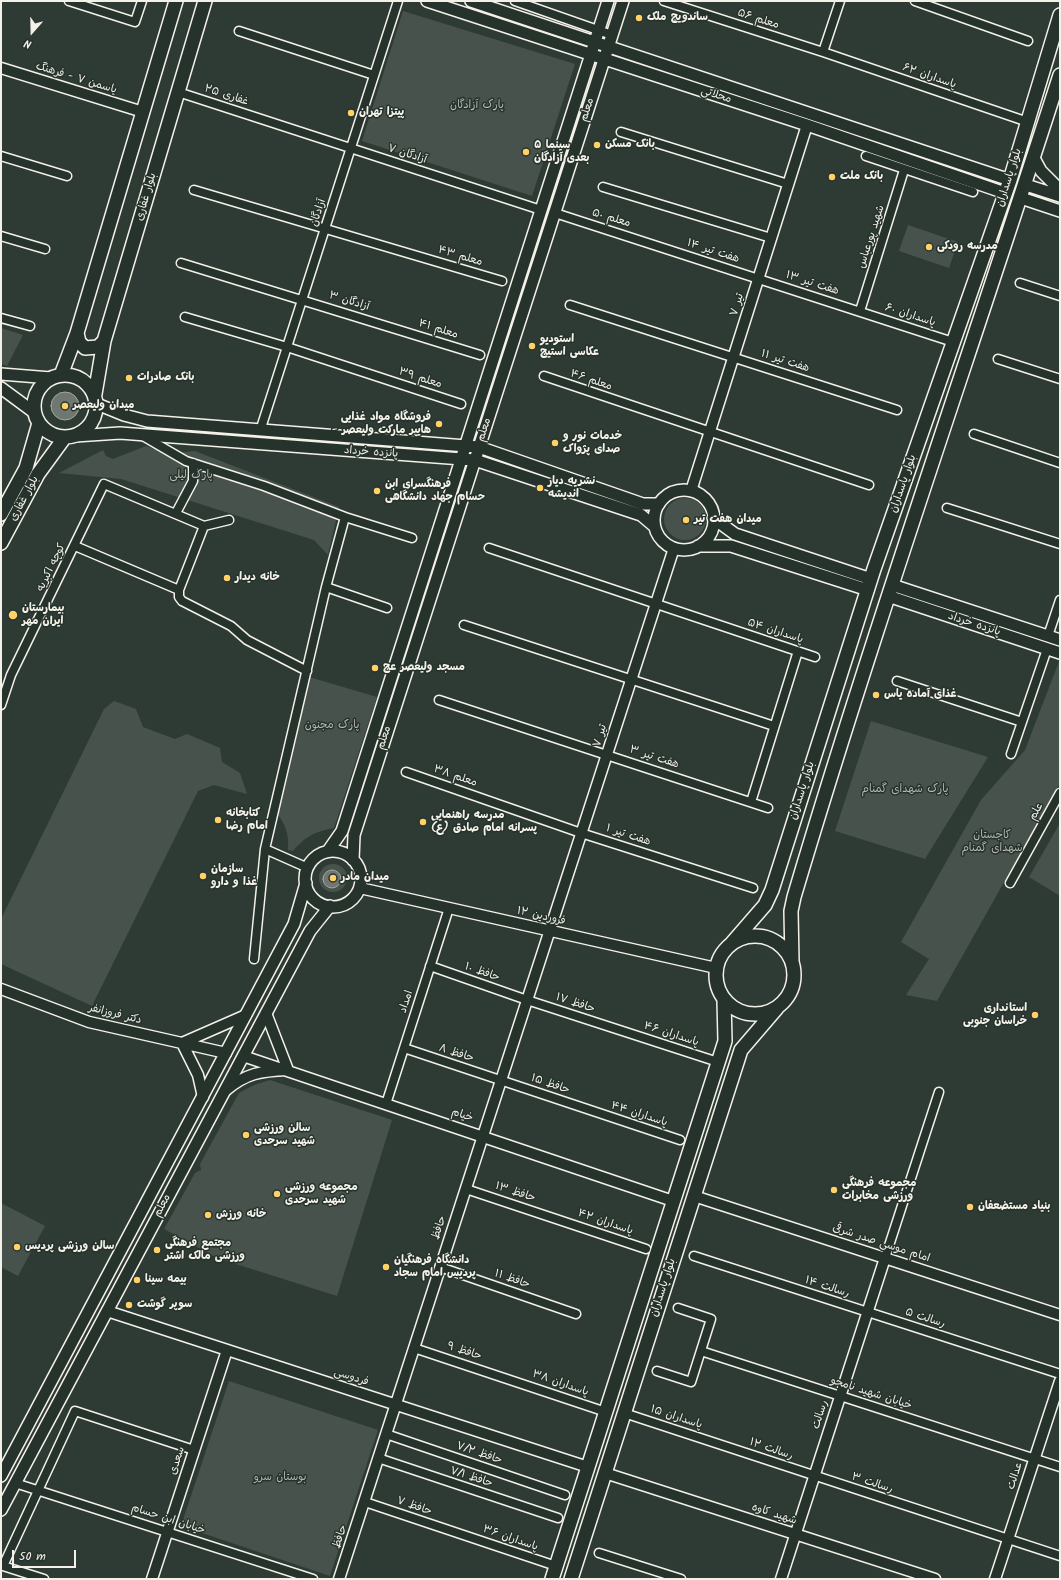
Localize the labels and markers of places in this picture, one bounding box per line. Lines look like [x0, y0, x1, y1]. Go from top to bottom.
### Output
place label: ساندویچ ملک [647, 11, 708, 25]
marker: ساندویچ ملک [634, 13, 644, 23]
place label: پیتزا تهران [359, 106, 404, 120]
marker: پیتزا تهران [346, 108, 356, 118]
place label: بانک مسکن [605, 138, 655, 152]
place label: سینما ۵ بعدی آزادگان [534, 139, 589, 165]
marker: بانک مسکن [592, 140, 602, 150]
marker: سینما ۵ بعدی آزادگان [521, 147, 531, 157]
place label: بانک ملت [840, 170, 883, 184]
marker: بانک ملت [827, 172, 837, 182]
place label: مدرسه رودکی [937, 240, 998, 254]
marker: مدرسه رودکی [924, 242, 934, 252]
place label: استودیو عکاسی استیج [540, 333, 599, 359]
marker: استودیو عکاسی استیج [527, 341, 537, 351]
place label: بانک صادرات [137, 371, 194, 385]
marker: بانک صادرات [124, 373, 134, 383]
place label: میدان ولیعصر [73, 399, 134, 413]
marker: میدان ولیعصر [60, 401, 70, 411]
place label: فروشگاه مواد غذایی - هایپر مارکت ولیعصر [332, 411, 431, 437]
marker: فروشگاه مواد غذایی - هایپر مارکت ولیعصر [434, 419, 444, 429]
place label: خدمات نور و صدای پژواک [563, 430, 622, 456]
marker: خدمات نور و صدای پژواک [550, 438, 560, 448]
place label: نشریه دیار اندیشه [548, 475, 595, 501]
place label: فرهنگسرای ابن حسام جهاد دانشگاهی [385, 478, 485, 504]
marker: نشریه دیار اندیشه [535, 483, 545, 493]
marker: فرهنگسرای ابن حسام جهاد دانشگاهی [372, 486, 382, 496]
place label: میدان هفت تیر [694, 513, 762, 527]
marker: میدان هفت تیر [681, 515, 691, 525]
place label: خانه دیدار [235, 571, 280, 585]
marker: خانه دیدار [222, 573, 232, 583]
place label: بیمارستان ایران مهر [22, 602, 64, 628]
marker: بیمارستان ایران مهر [7, 609, 19, 621]
place label: مسجد ولیعصر عج [383, 661, 465, 675]
marker: مسجد ولیعصر عج [370, 663, 380, 673]
place label: غذای آماده یاس [884, 688, 956, 702]
marker: غذای آماده یاس [871, 690, 881, 700]
place label: کتابخانه امام رضا [226, 807, 268, 833]
place label: مدرسه راهنمایی پسرانه امام صادق (ع) [431, 809, 537, 835]
marker: کتابخانه امام رضا [213, 815, 223, 825]
marker: مدرسه راهنمایی پسرانه امام صادق (ع) [418, 817, 428, 827]
place label: سازمان غذا و دارو [211, 863, 257, 889]
marker: سازمان غذا و دارو [198, 871, 208, 881]
place label: میدان مادر [341, 871, 389, 885]
marker: میدان مادر [328, 873, 338, 883]
place label: استانداری خراسان جنوبی [963, 1002, 1027, 1028]
marker: استانداری خراسان جنوبی [1030, 1010, 1040, 1020]
place label: سالن ورزشی شهید سرحدی [254, 1122, 315, 1148]
marker: سالن ورزشی شهید سرحدی [241, 1130, 251, 1140]
place label: مجموعه فرهنگی ورزشی مخابرات [842, 1177, 916, 1203]
place label: مجموعه ورزشی شهید سرحدی [285, 1181, 358, 1207]
marker: مجموعه فرهنگی ورزشی مخابرات [829, 1185, 839, 1195]
marker: مجموعه ورزشی شهید سرحدی [272, 1189, 282, 1199]
place label: بنیاد مستضعفان [978, 1200, 1050, 1214]
marker: بنیاد مستضعفان [965, 1202, 975, 1212]
place label: خانه ورزش [216, 1208, 266, 1222]
marker: خانه ورزش [203, 1210, 213, 1220]
place label: مجتمع فرهنگی ورزشی مالک اشتر [165, 1237, 245, 1263]
place label: سالن ورزشی پردیس [25, 1240, 114, 1254]
marker: سالن ورزشی پردیس [12, 1242, 22, 1252]
marker: مجتمع فرهنگی ورزشی مالک اشتر [152, 1245, 162, 1255]
place label: دانشگاه فرهنگیان پردیس امام سجاد [394, 1254, 476, 1280]
marker: دانشگاه فرهنگیان پردیس امام سجاد [381, 1262, 391, 1272]
place label: بیمه سینا [145, 1273, 187, 1287]
marker: بیمه سینا [132, 1275, 142, 1285]
place label: سوپر گوشت [137, 1298, 192, 1312]
marker: سوپر گوشت [124, 1300, 134, 1310]

